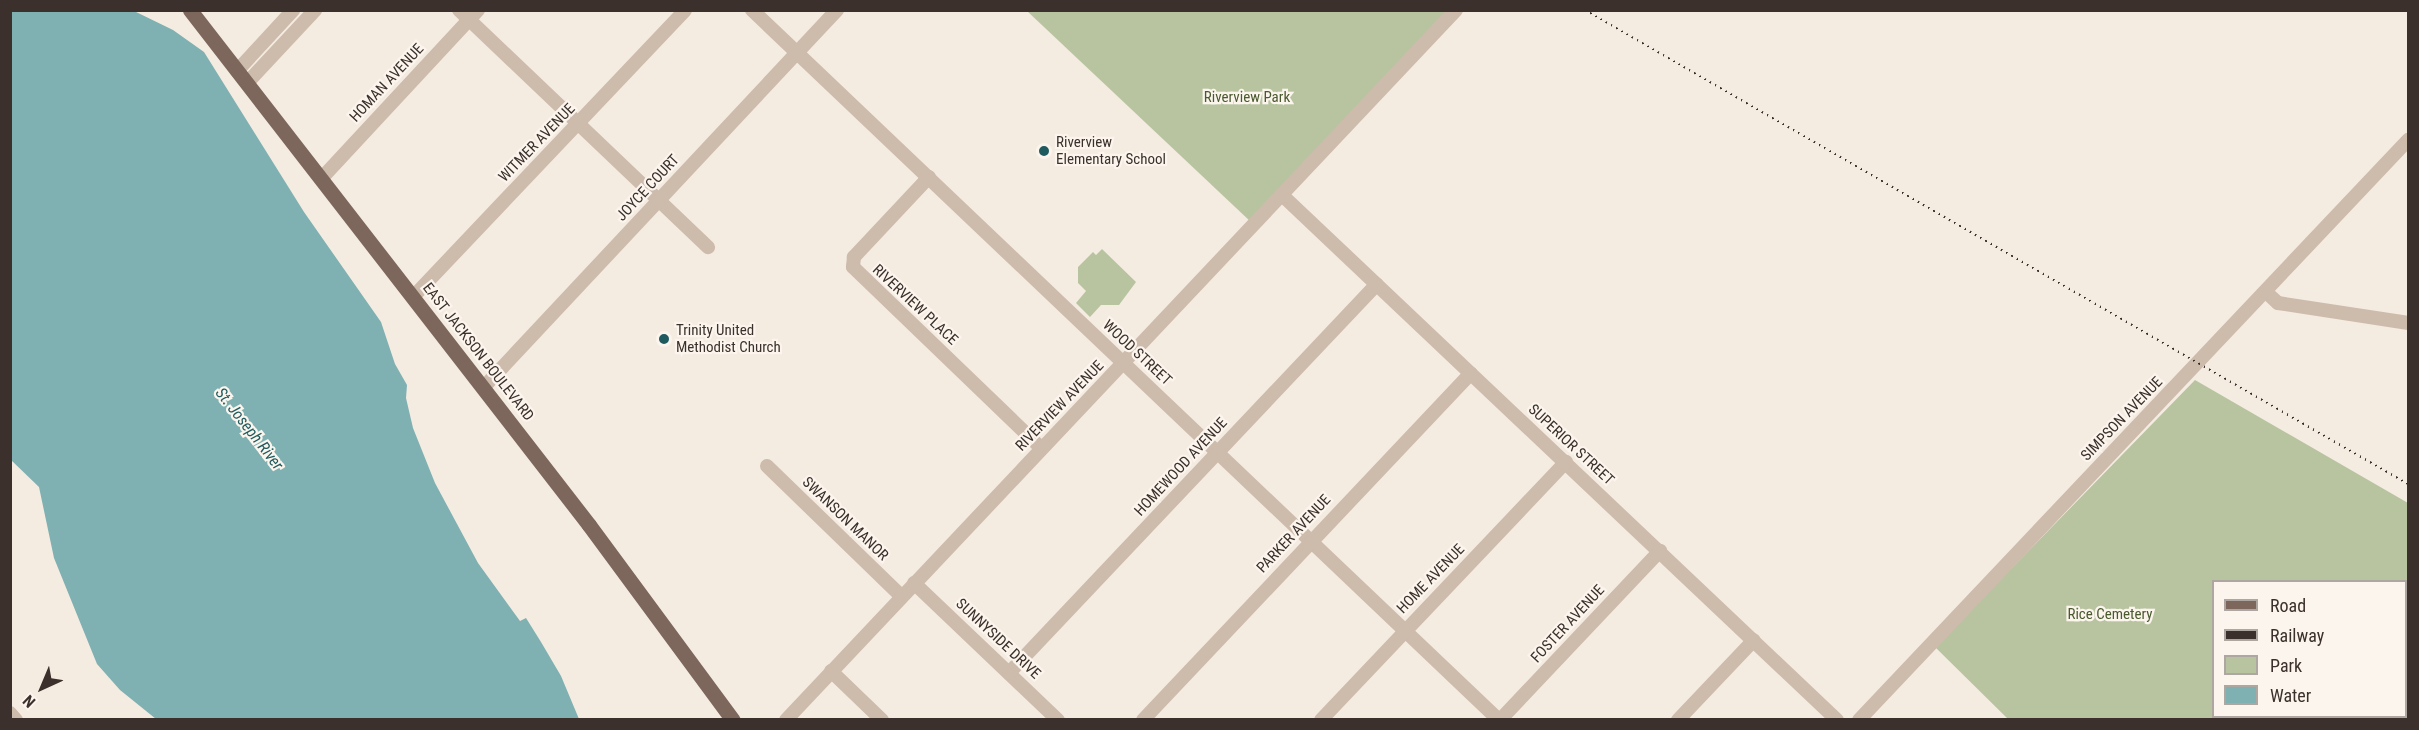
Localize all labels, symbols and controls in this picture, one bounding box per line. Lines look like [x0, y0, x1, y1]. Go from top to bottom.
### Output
street label: HOMAN AVENUE [346, 40, 428, 126]
park label: Riverview Park [1204, 89, 1290, 107]
street label: WITMER AVENUE [495, 100, 579, 186]
place label: Riverview Elementary School [1056, 133, 1166, 168]
marker: Riverview Elementary School [1037, 144, 1051, 158]
street label: JOYCE COURT [613, 151, 683, 225]
street label: RIVERVIEW PLACE [869, 261, 961, 349]
street label: EAST JACKSON BOULEVARD [418, 279, 538, 425]
street label: WOOD STREET [1099, 316, 1175, 390]
place label: Trinity United Methodist Church [676, 321, 781, 356]
marker: Trinity United Methodist Church [657, 332, 671, 346]
street label: RIVERVIEW AVENUE [1012, 357, 1108, 455]
street label: SIMPSON AVENUE [2077, 373, 2167, 465]
water label: St. Joseph River [211, 384, 287, 474]
street label: SUPERIOR STREET [1524, 401, 1618, 489]
street label: HOMEWOOD AVENUE [1131, 414, 1231, 520]
street label: SWANSON MANOR [798, 473, 892, 565]
street label: PARKER AVENUE [1253, 491, 1335, 577]
street label: HOME AVENUE [1393, 541, 1469, 617]
legend [2212, 580, 2407, 718]
street label: FOSTER AVENUE [1527, 581, 1609, 667]
street label: SUNNYSIDE DRIVE [952, 595, 1044, 683]
text: Road [2270, 595, 2306, 616]
park label: Rice Cemetery [2067, 606, 2153, 624]
text: Railway [2270, 625, 2324, 646]
text: Park [2270, 655, 2302, 676]
north arrow [12, 658, 72, 718]
text: Water [2270, 685, 2311, 706]
text: N [19, 691, 39, 712]

